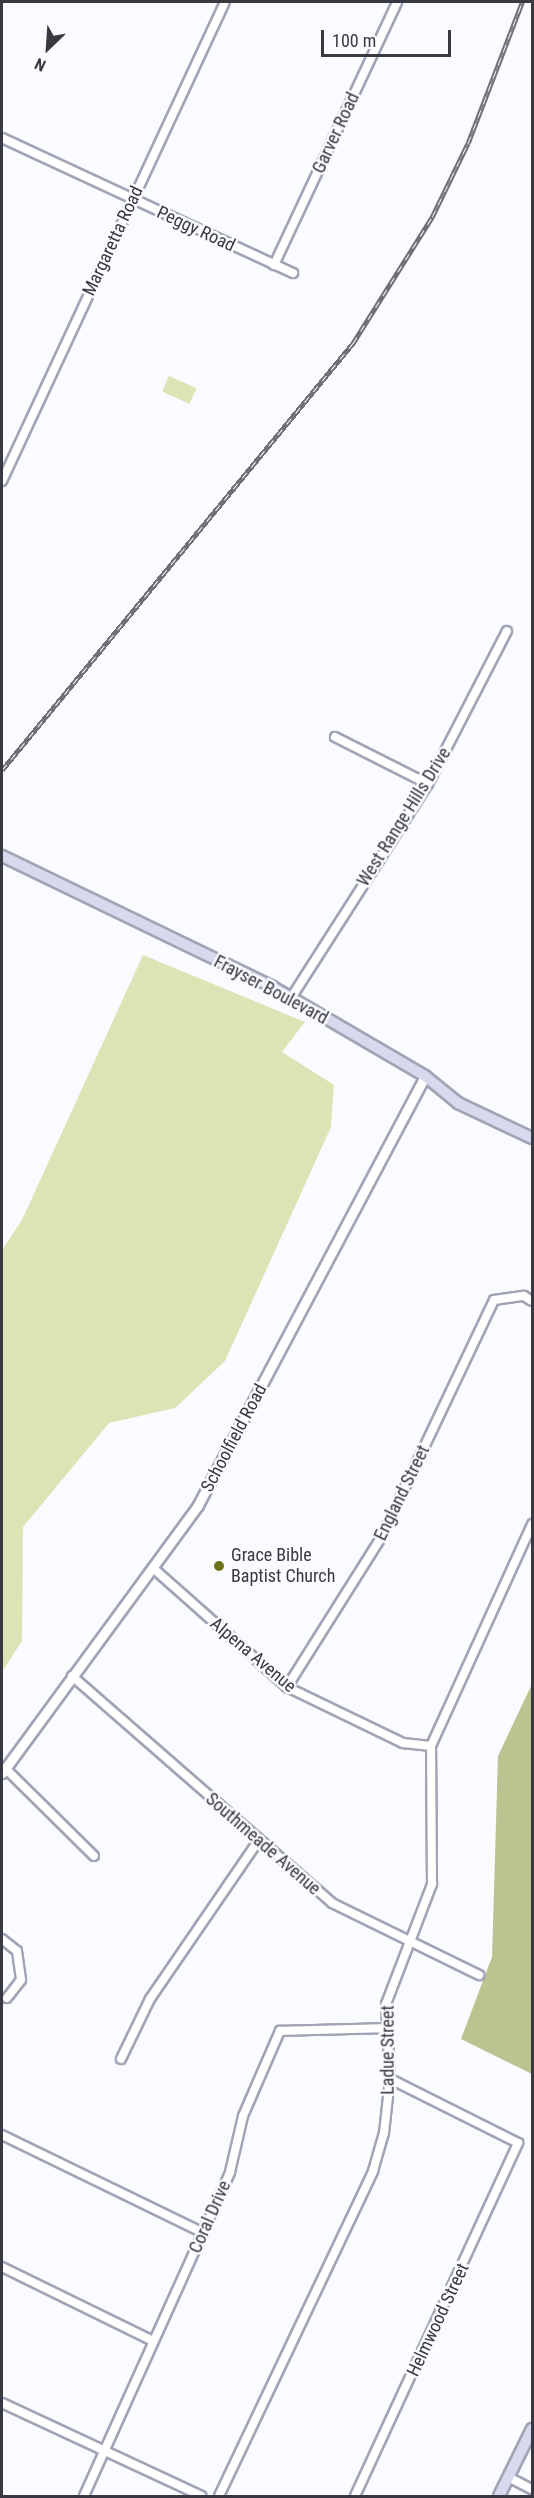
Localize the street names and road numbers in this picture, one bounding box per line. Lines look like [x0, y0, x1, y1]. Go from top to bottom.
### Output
street label: Garver Road [308, 89, 364, 177]
street label: Margaretta Road [78, 183, 148, 299]
street label: Peggy Road [153, 201, 239, 257]
street label: West Range Hills Drive [353, 744, 455, 890]
street label: Frayser Boulevard [210, 951, 332, 1029]
street label: Schoolfield Road [196, 1380, 272, 1496]
street label: England Street [370, 1442, 434, 1544]
street label: Alpena Avenue [206, 1613, 300, 1697]
street label: Southmeade Avenue [201, 1788, 325, 1900]
street label: Ladue Street [377, 2005, 399, 2095]
street label: Coral Drive [184, 2177, 236, 2257]
street label: Helmwood Street [402, 2260, 474, 2380]

